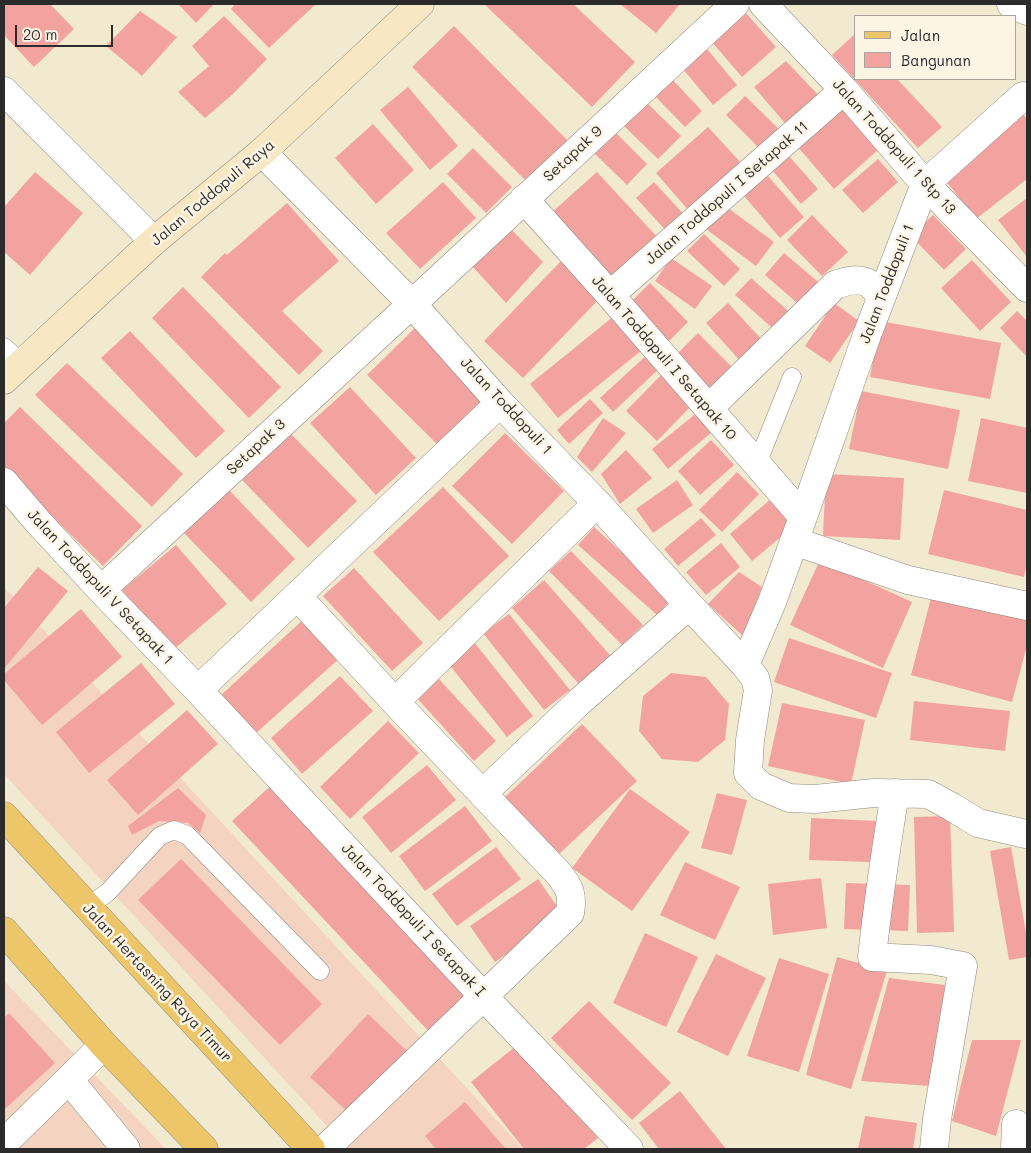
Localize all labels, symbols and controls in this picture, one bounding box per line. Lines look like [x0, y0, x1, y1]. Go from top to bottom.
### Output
scale bar [18, 15, 115, 47]
legend [854, 15, 1016, 80]
text: 20 m [23, 24, 57, 44]
text: Jalan [901, 25, 940, 45]
text: Bangunan [901, 50, 971, 70]
street label: Jalan Toddopuli 1 Stp 13 [829, 76, 959, 218]
street label: Jalan Toddopuli I Setapak 11 [642, 118, 812, 268]
street label: Setapak 9 [540, 122, 606, 186]
street label: Jalan Toddopuli Raya [148, 136, 278, 250]
street label: Jalan Toddopuli 1 [856, 222, 918, 346]
street label: Jalan Toddopuli I Setapak 10 [588, 272, 740, 444]
street label: Jalan Toddopuli 1 [456, 354, 556, 458]
street label: Setapak 3 [223, 415, 289, 479]
street label: Jalan Toddopuli V Setapak 1 [23, 506, 177, 668]
street label: Jalan Toddopuli I Setapak I [337, 840, 489, 1000]
street label: Jalan Hertasning Raya Timur [79, 900, 235, 1066]

